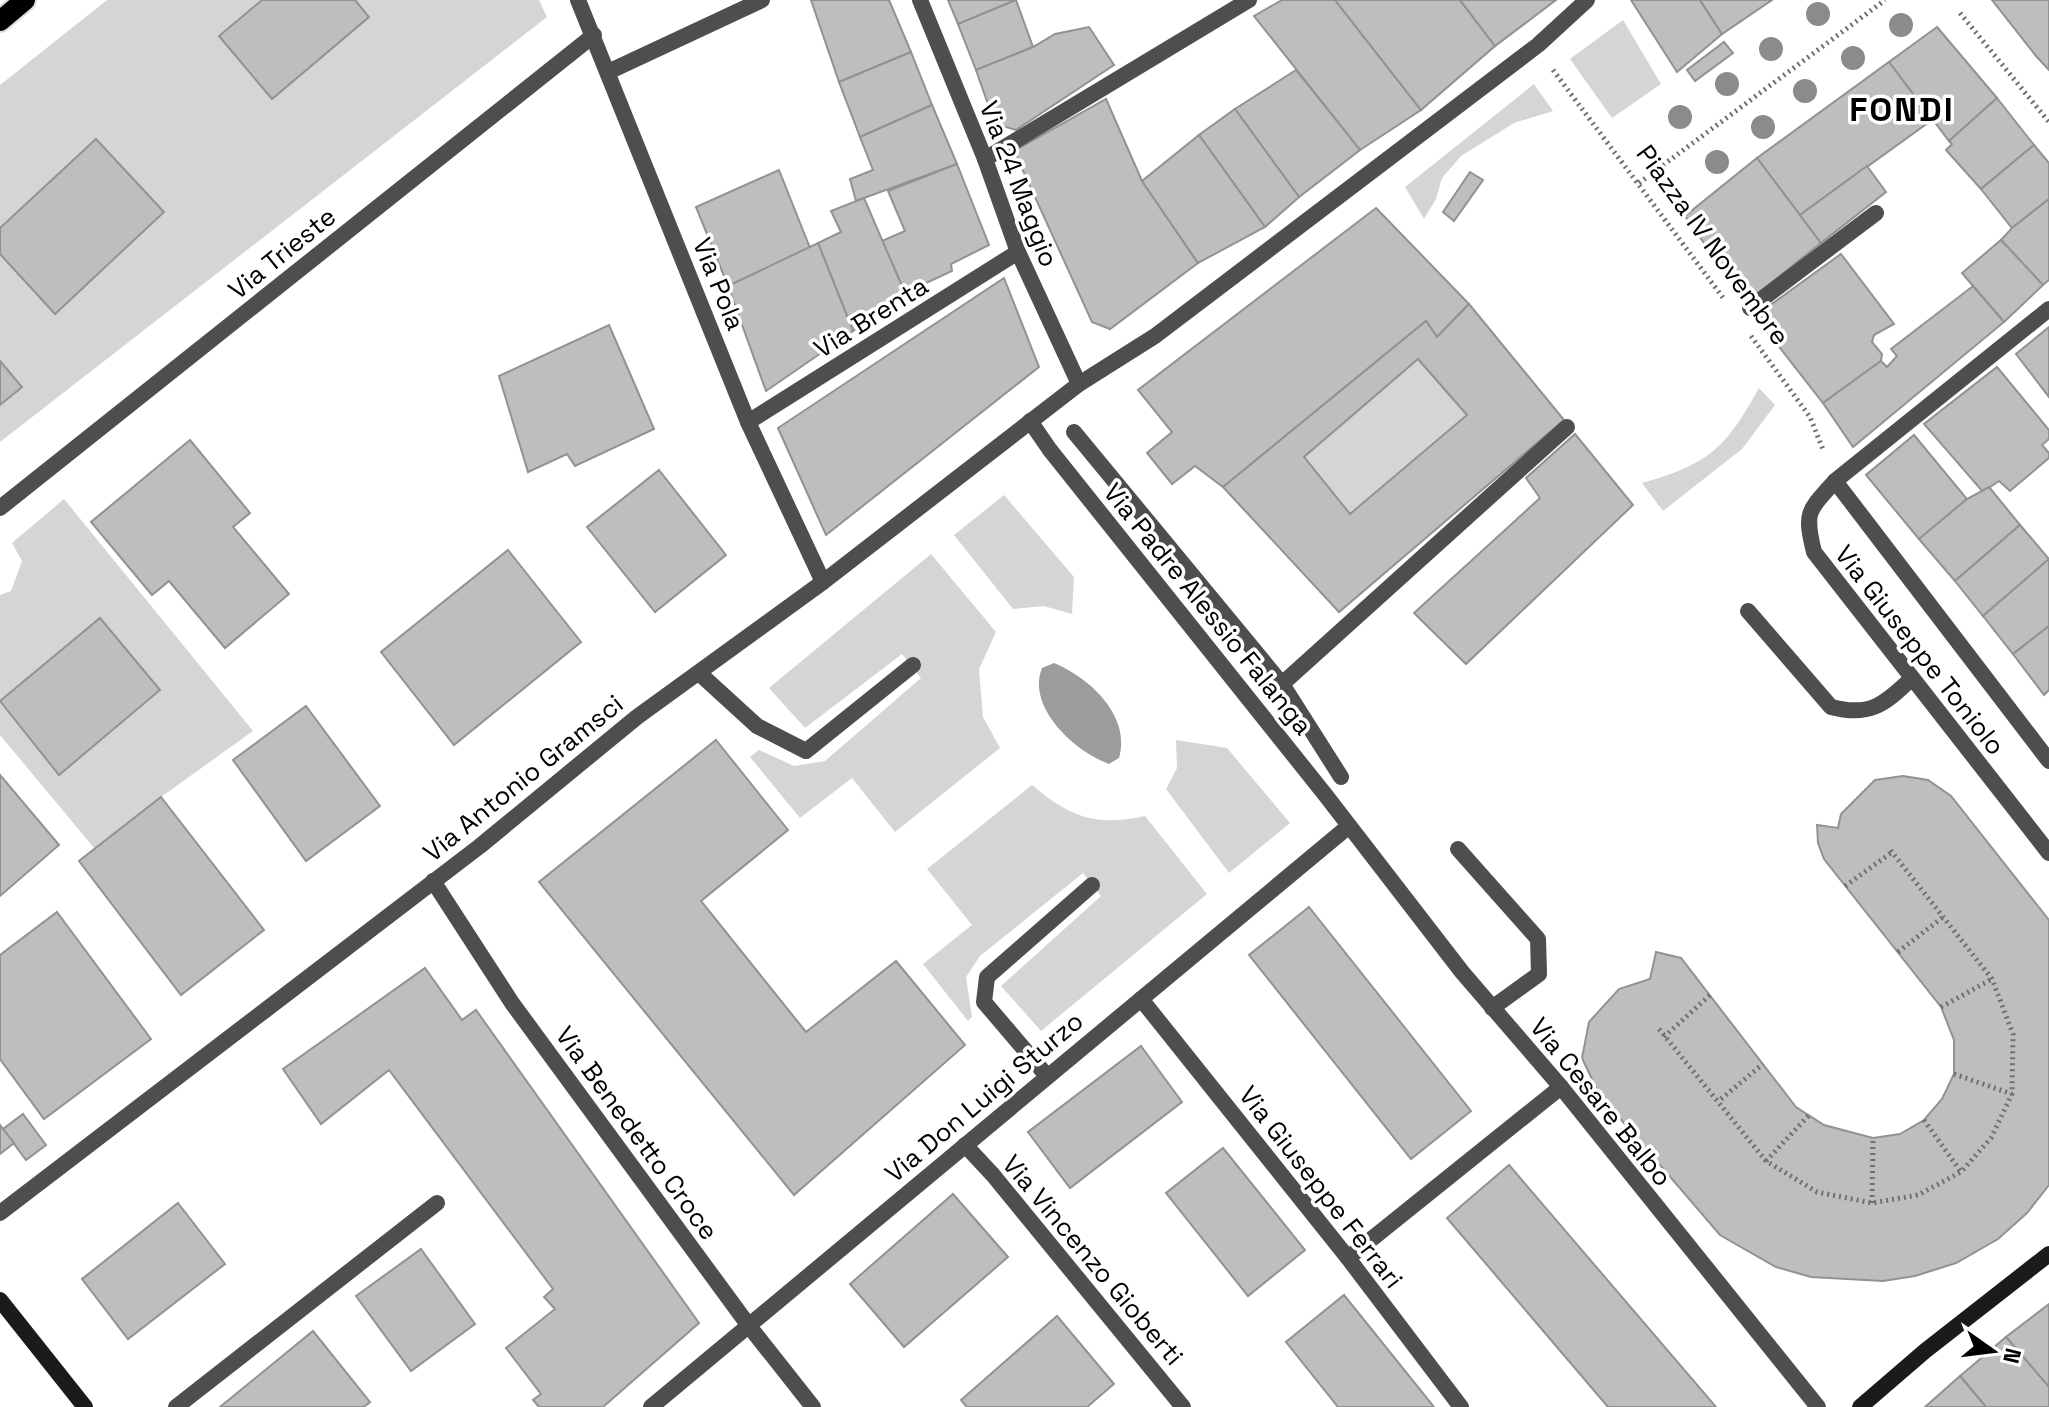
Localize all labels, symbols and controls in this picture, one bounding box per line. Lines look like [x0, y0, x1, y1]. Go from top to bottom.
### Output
district label: FONDI [1849, 88, 1955, 131]
street label: Via 24 Maggio [972, 96, 1066, 272]
street label: Piazza IV Novembre [1629, 138, 1797, 352]
street label: Via Trieste [221, 199, 343, 307]
street label: Via Pola [685, 233, 753, 335]
street label: Via Brenta [808, 269, 935, 365]
street label: Via Padre Alessio Falanga [1096, 476, 1320, 742]
street label: Via Giuseppe Toniolo [1827, 538, 2013, 762]
street label: Via Antonio Gramsci [416, 687, 630, 869]
street label: Via Don Luigi Sturzo [878, 1004, 1090, 1190]
street label: Via Cesare Balbo [1523, 1011, 1679, 1193]
street label: Via Benedetto Croce [548, 1019, 726, 1247]
street label: Via Giuseppe Ferrari [1231, 1079, 1411, 1295]
street label: Via Vincenzo Gioberti [995, 1148, 1191, 1372]
north arrow [1953, 1311, 2033, 1391]
text: N [1997, 1345, 2028, 1366]

